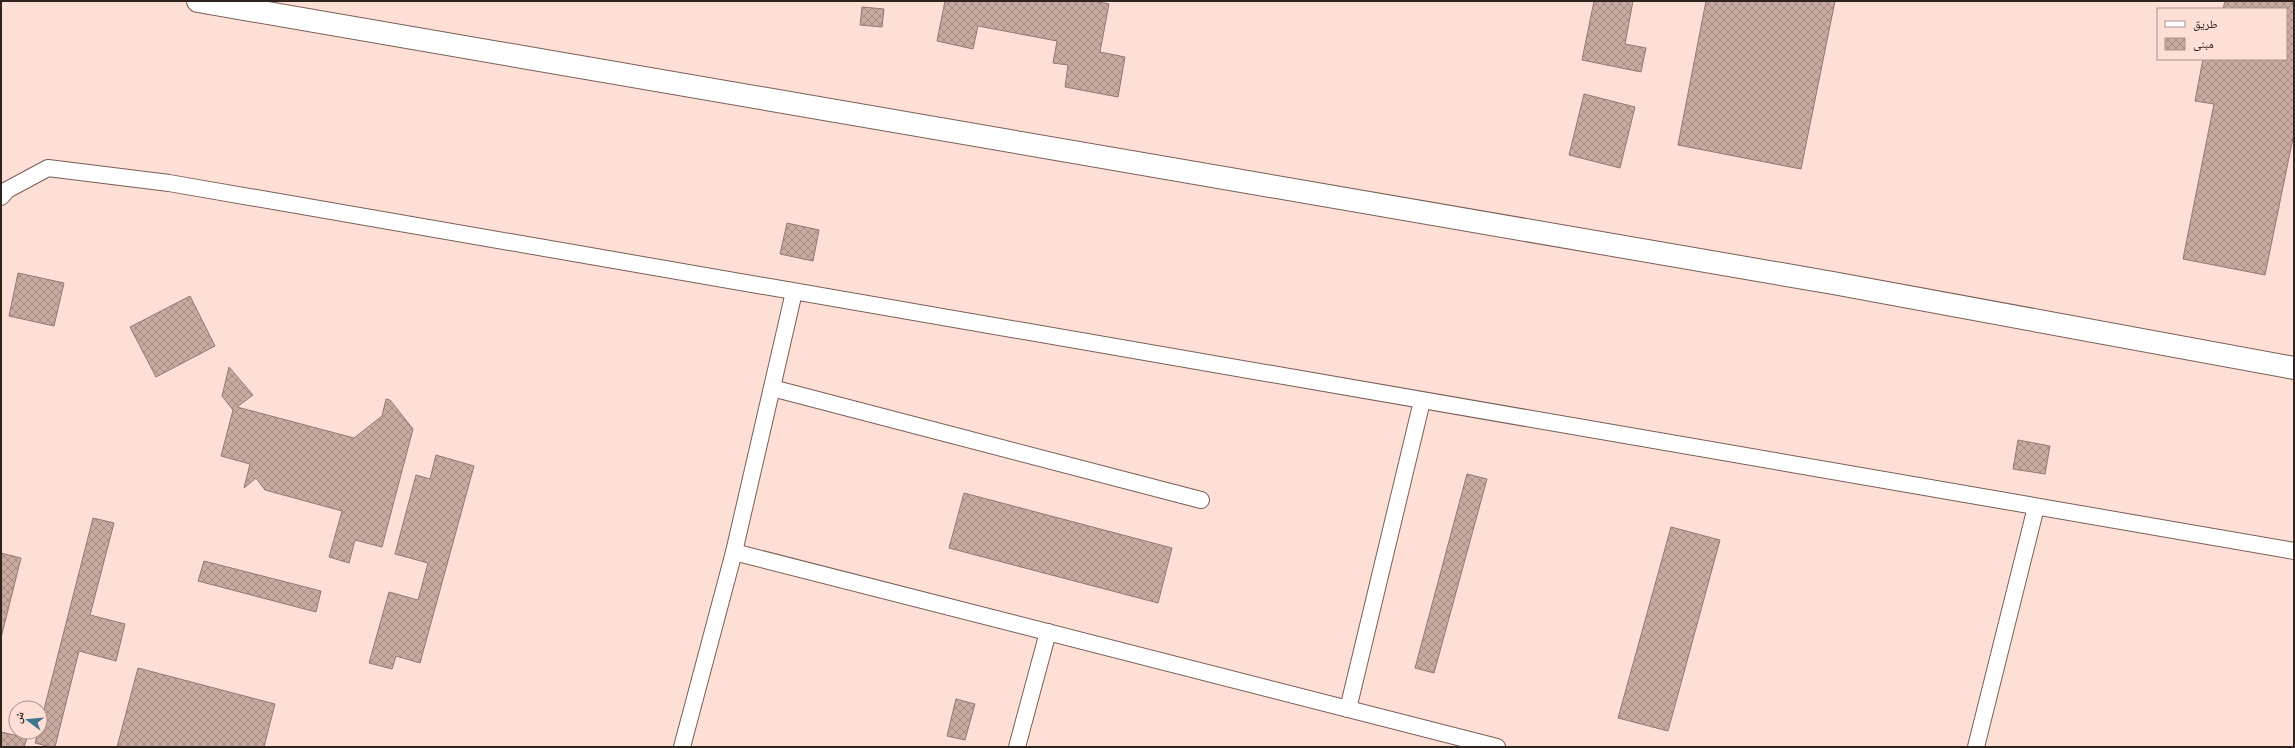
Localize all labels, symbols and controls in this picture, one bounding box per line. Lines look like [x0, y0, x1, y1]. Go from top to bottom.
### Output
legend [2157, 8, 2287, 60]
text: طريق [2193, 16, 2218, 31]
text: مبنى [2193, 36, 2214, 51]
north arrow [8, 700, 48, 740]
text: ش [10, 709, 28, 725]

